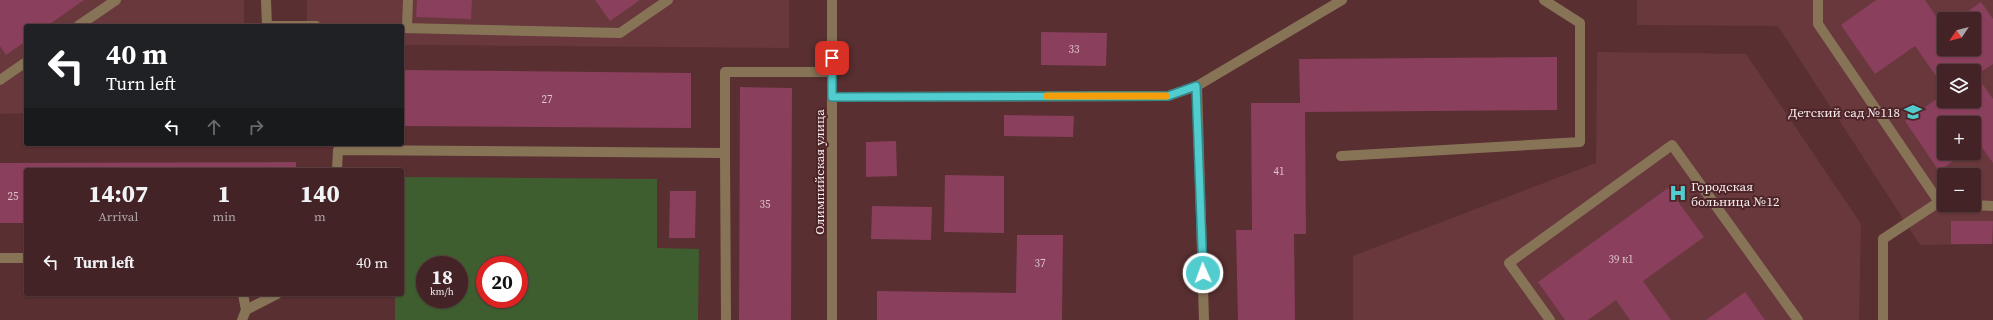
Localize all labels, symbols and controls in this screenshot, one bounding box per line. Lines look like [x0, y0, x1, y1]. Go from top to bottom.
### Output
north arrow [1937, 12, 1981, 56]
map controls [1937, 12, 1981, 212]
text: 40 m [106, 35, 168, 73]
icon: left [40, 40, 92, 92]
pin [815, 41, 849, 75]
house number: 33 [1069, 42, 1080, 57]
icon: arrive [821, 47, 843, 69]
button: layers [1937, 64, 1981, 108]
text: Turn left [106, 71, 176, 96]
house number: 27 [542, 92, 553, 107]
school or university icon: Детский сад №118 [1903, 102, 1923, 122]
place label: Детский сад №118 [1788, 104, 1900, 121]
street label: Олимпийская улица [811, 109, 828, 235]
icon: left [161, 116, 183, 138]
icon: ahead [203, 116, 225, 138]
icon: right [245, 116, 267, 138]
button: + [1937, 116, 1981, 160]
house number: 41 [1274, 164, 1285, 179]
button: − [1937, 168, 1981, 212]
text: 14:07 [88, 177, 148, 210]
text: 1 [218, 177, 231, 210]
text: 140 [300, 177, 340, 210]
place label: Городская больница №12 [1691, 178, 1779, 210]
hospital icon: Городская больница №12 [1668, 183, 1688, 203]
house number: 25 [8, 189, 19, 204]
house number: 35 [760, 197, 771, 212]
text: Arrival [98, 208, 138, 225]
text: min [212, 208, 236, 225]
text: m [314, 208, 326, 225]
icon: left [40, 251, 62, 273]
text: Turn left [74, 252, 134, 273]
text: 40 m [356, 252, 388, 273]
position arrow [1182, 252, 1224, 294]
house number: 39 к1 [1608, 252, 1634, 267]
speed limit sign: 20 [476, 256, 528, 308]
house number: 37 [1035, 256, 1046, 271]
text: 18 [431, 263, 453, 291]
text: km/h [430, 285, 454, 298]

